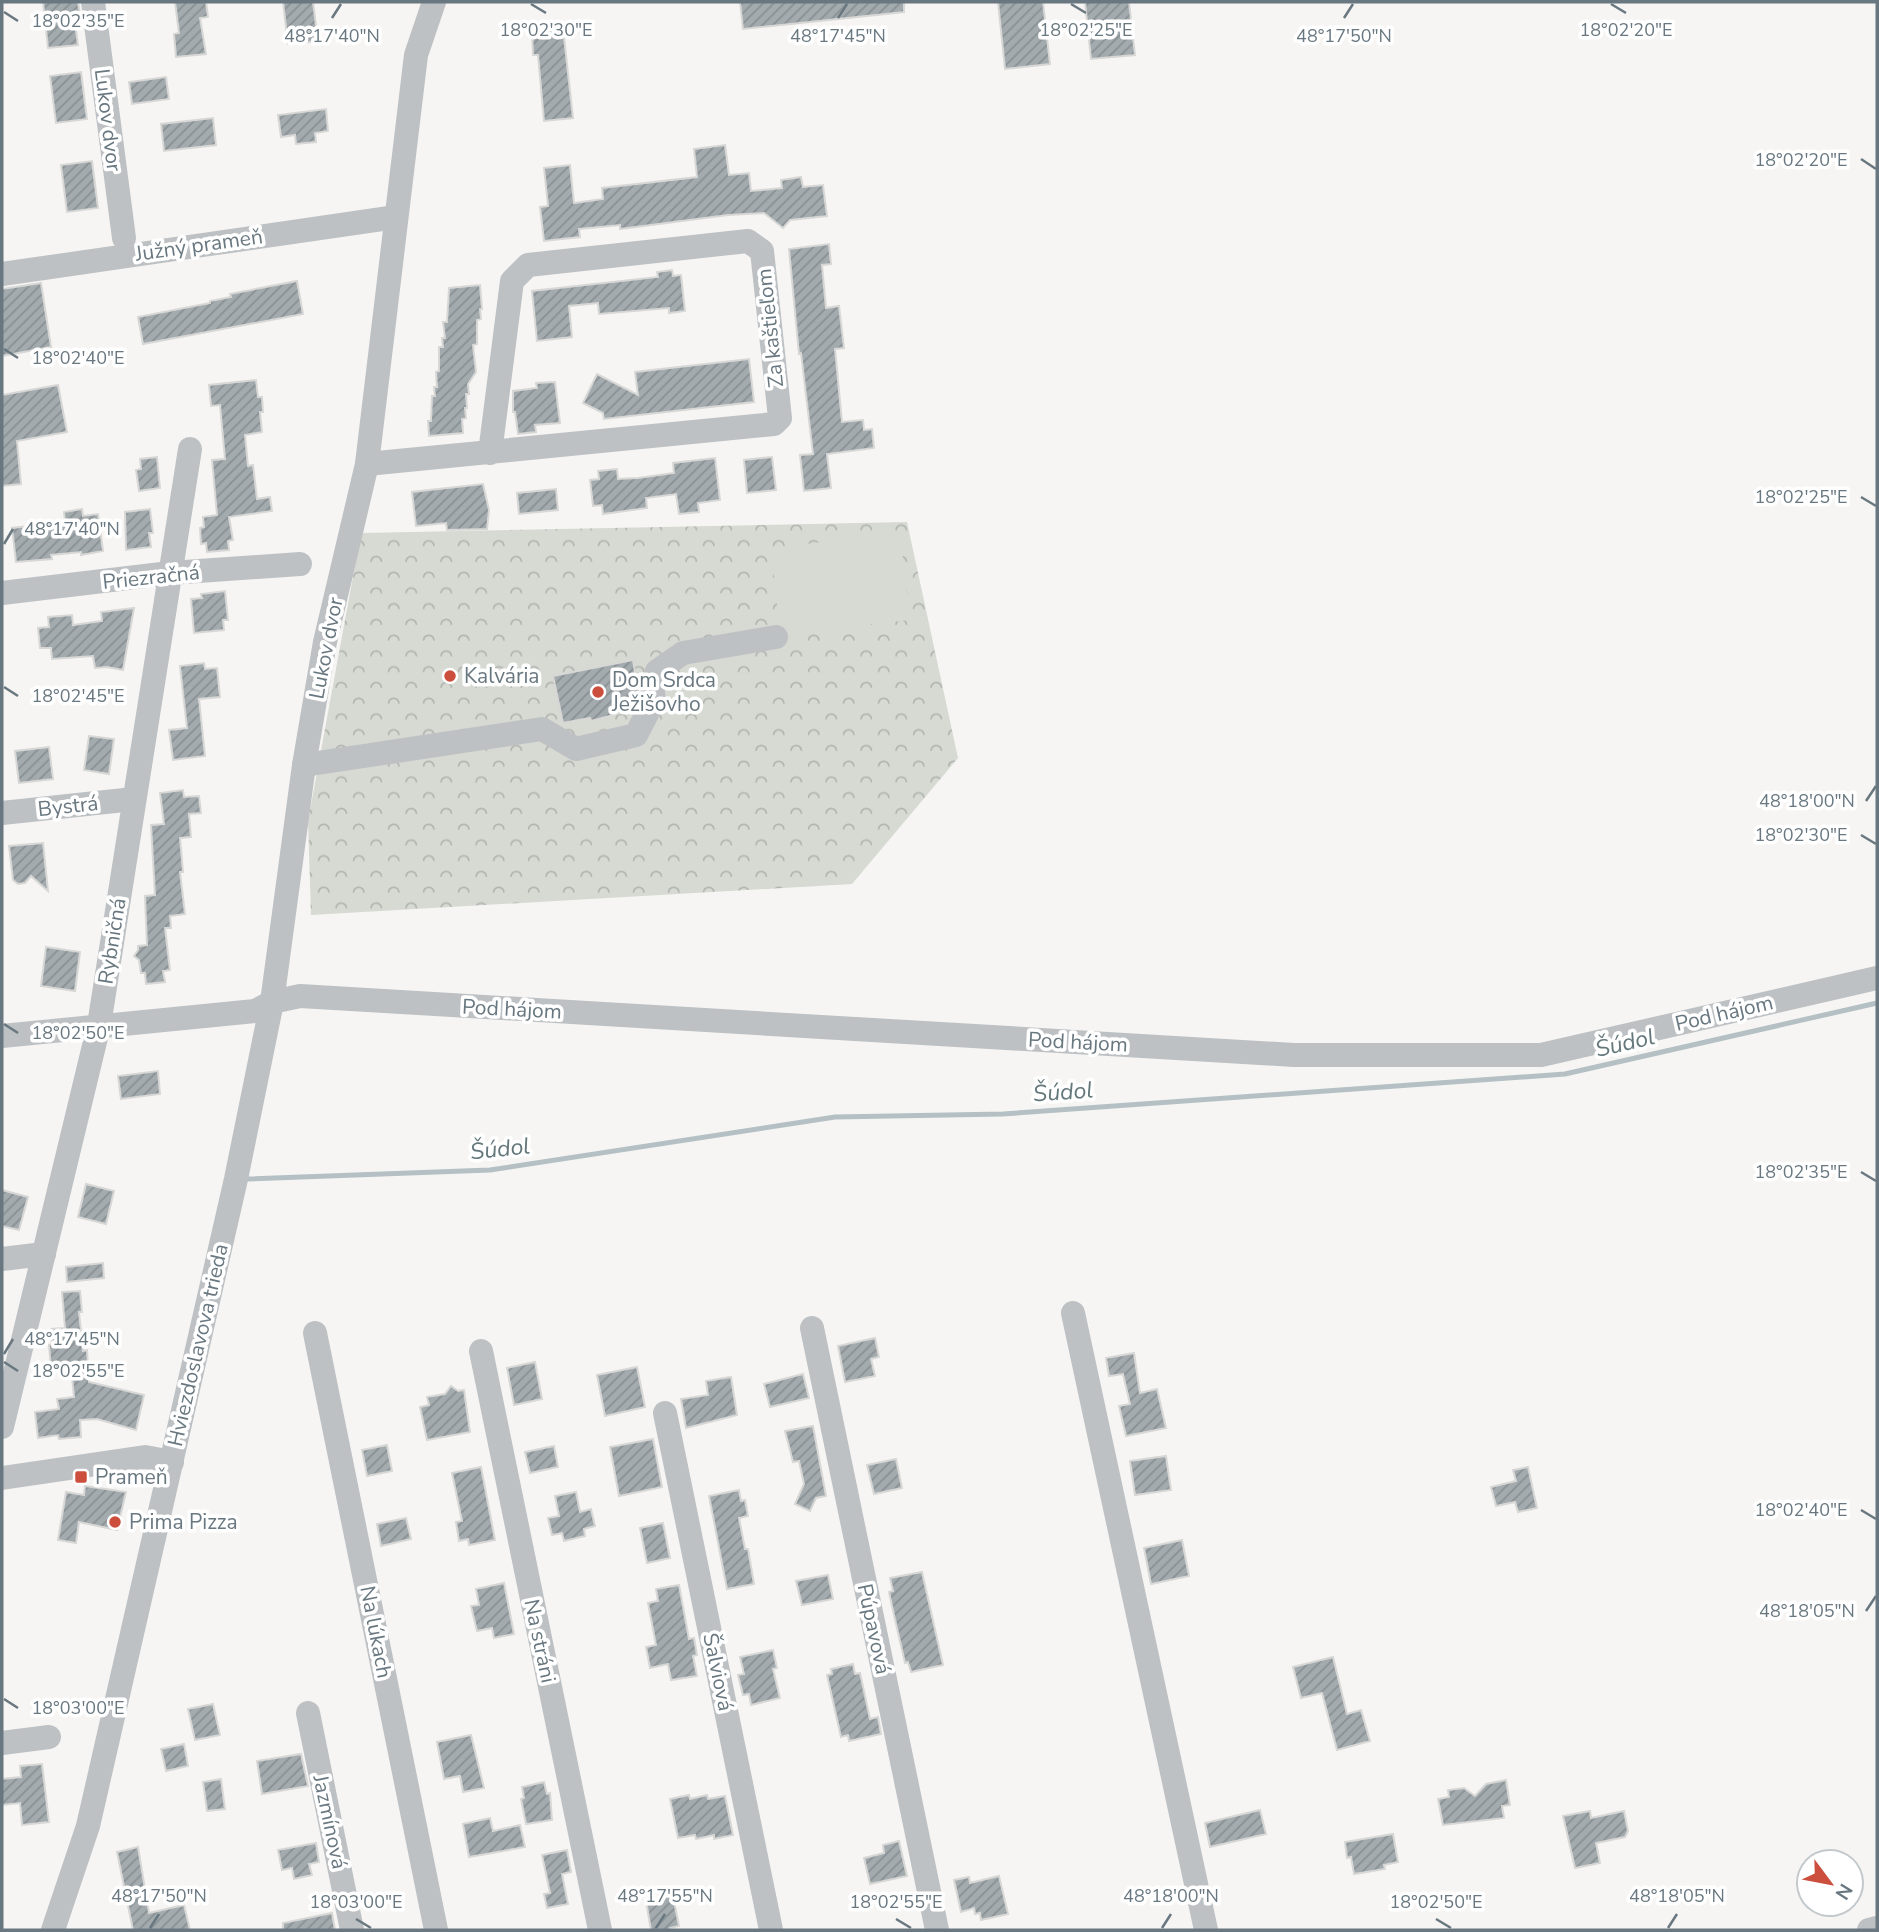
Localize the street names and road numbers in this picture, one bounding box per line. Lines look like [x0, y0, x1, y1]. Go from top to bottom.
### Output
street label: Lukov dvor [88, 67, 128, 173]
street label: Južný prameň [133, 222, 264, 268]
street label: Za kaštieľom [750, 267, 790, 389]
street label: Priezračná [101, 558, 201, 596]
street label: Lukov dvor [302, 594, 350, 701]
street label: Bystrá [36, 789, 100, 823]
street label: Rybničná [91, 896, 133, 986]
street label: Pod hájom [1672, 988, 1776, 1038]
street label: Pod hájom [461, 992, 563, 1026]
street label: Pod hájom [1027, 1025, 1129, 1059]
street label: Hviezdoslavova trieda [161, 1241, 235, 1449]
street label: Púpavová [851, 1581, 897, 1677]
street label: Na lúkach [353, 1584, 399, 1680]
street label: Na stráni [517, 1597, 563, 1685]
street label: Šalviová [696, 1630, 740, 1714]
street label: Jazmínová [306, 1771, 354, 1872]

